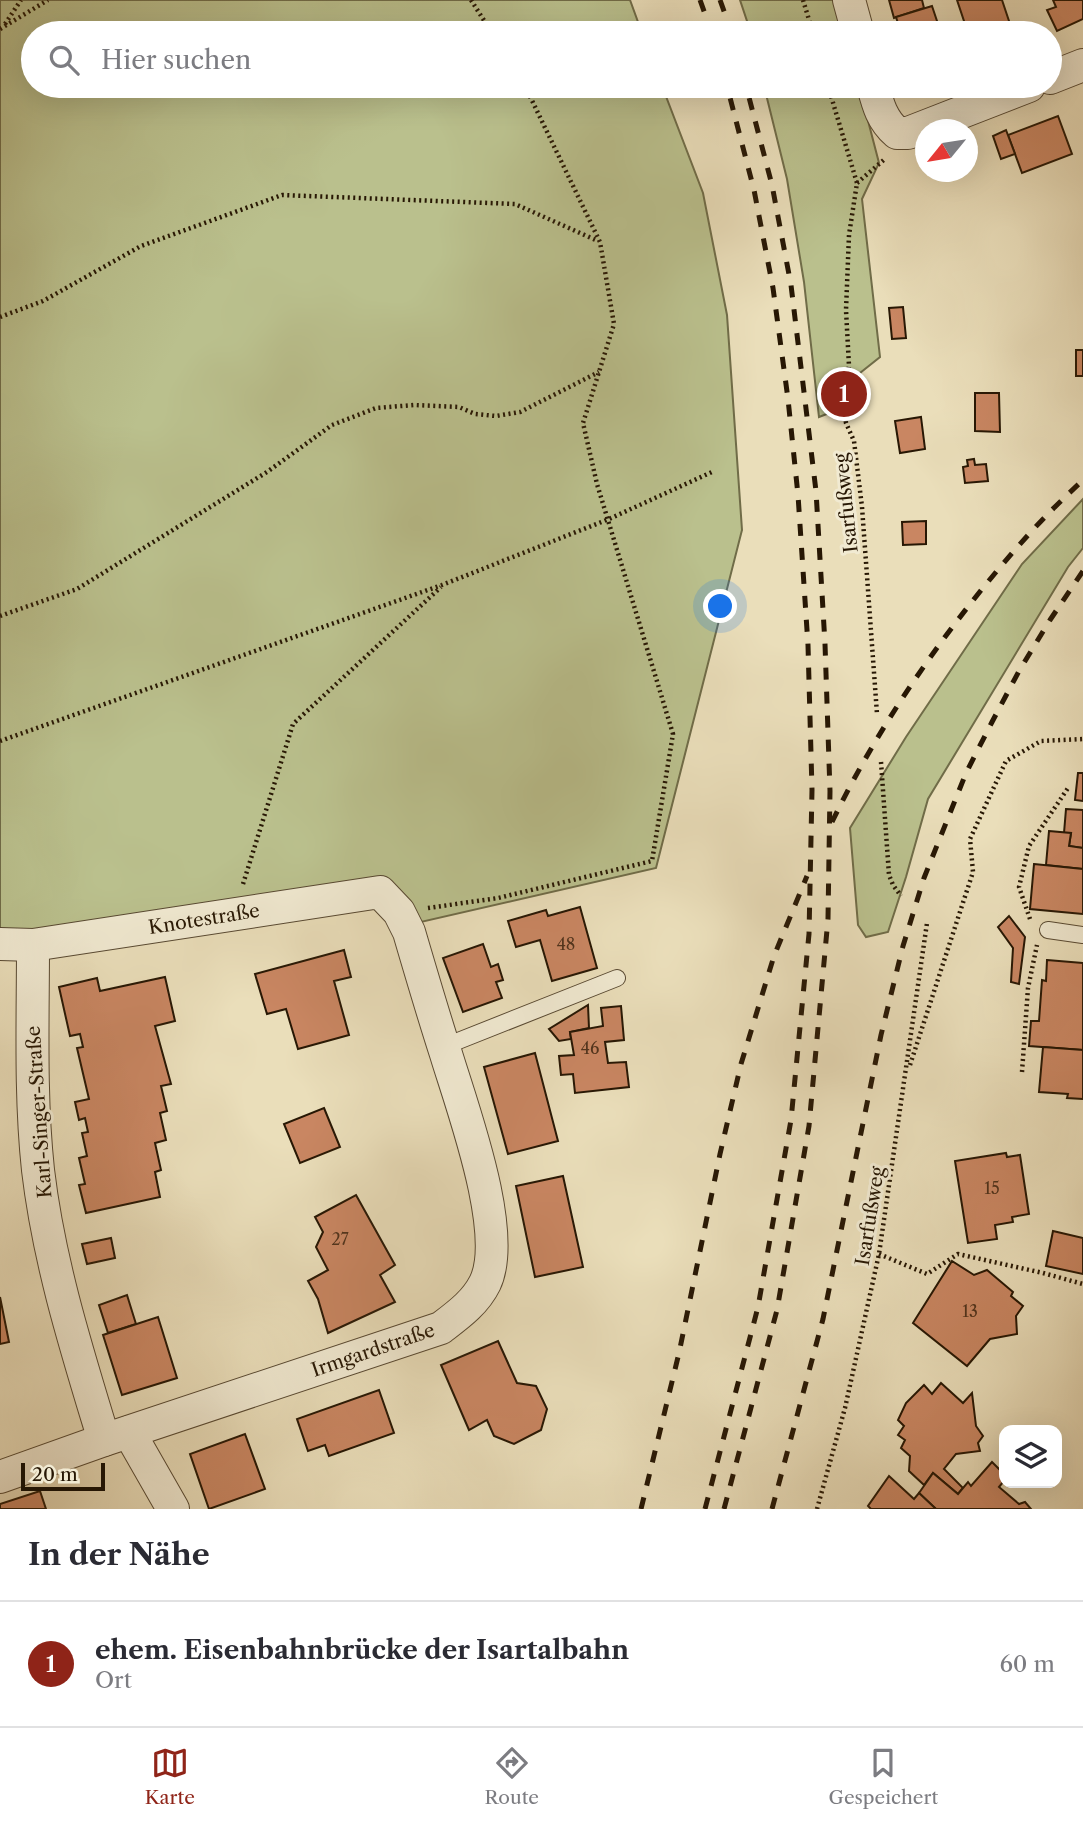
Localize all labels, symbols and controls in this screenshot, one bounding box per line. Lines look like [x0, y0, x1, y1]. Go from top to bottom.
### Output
search box [21, 21, 1062, 98]
icon: search [45, 41, 83, 79]
text: Hier suchen [101, 44, 251, 76]
north arrow [915, 119, 978, 182]
pin: 1 [821, 368, 867, 420]
street label: Isarfußweg [829, 451, 863, 554]
your location [703, 589, 737, 623]
street label: Knotestraße [147, 899, 261, 939]
house number: 48 [557, 934, 575, 954]
street label: Karl-Singer-Straße [22, 1025, 56, 1199]
house number: 46 [581, 1038, 599, 1058]
street label: Isarfußweg [851, 1164, 889, 1267]
house number: 15 [984, 1178, 1000, 1198]
house number: 27 [331, 1229, 349, 1249]
house number: 13 [962, 1301, 978, 1321]
street label: Irmgardstraße [308, 1318, 438, 1382]
map controls [999, 1425, 1062, 1488]
button: layers [999, 1425, 1062, 1488]
scale bar [21, 1460, 105, 1492]
text: 20 m [32, 1463, 78, 1486]
text: In der Nähe [28, 1536, 210, 1573]
text: ehem. Eisenbahnbrücke der Isartalbahn [95, 1634, 629, 1666]
text: 1 [46, 1650, 56, 1678]
text: 60 m [999, 1650, 1055, 1678]
text: Ort [95, 1666, 132, 1694]
tab: Karte [145, 1744, 195, 1809]
tab: Route [485, 1744, 539, 1809]
tab: Gespeichert [829, 1744, 938, 1809]

